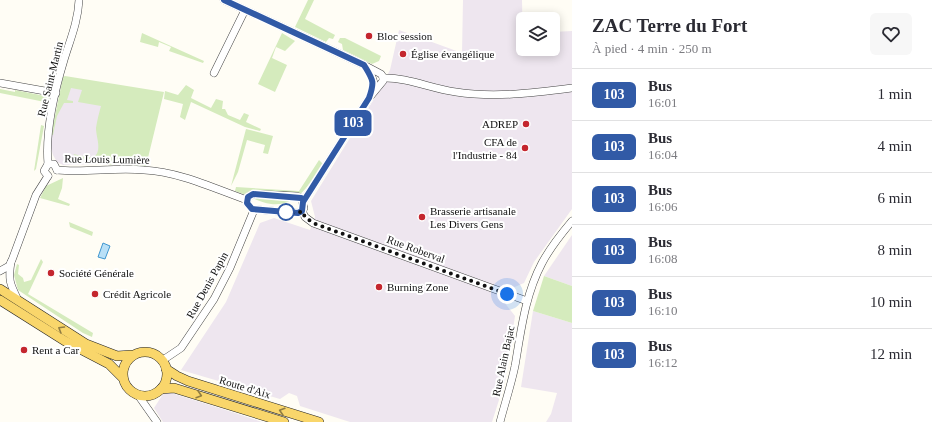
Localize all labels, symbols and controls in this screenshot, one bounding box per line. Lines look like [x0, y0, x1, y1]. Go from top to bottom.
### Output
map controls [516, 12, 560, 56]
button: layers [516, 12, 560, 56]
button: heart [870, 13, 912, 55]
text: ZAC Terre du Fort [592, 15, 747, 36]
place label: Bloc session [377, 30, 433, 42]
marker: Bloc session [364, 31, 374, 41]
street label: Rue Saint-Martin [35, 40, 65, 118]
text: À pied · 4 min · 250 m [592, 41, 712, 56]
place label: Église évangélique [411, 48, 495, 60]
marker: Église évangélique [398, 49, 408, 59]
text: Bus [648, 78, 672, 94]
text: 1 min [877, 86, 912, 102]
text: 103 [604, 87, 625, 102]
text: 16:01 [648, 95, 678, 110]
line badge: 103 [330, 110, 376, 136]
text: 103 [343, 115, 364, 130]
place label: ADREP [482, 118, 518, 130]
marker: ADREP [521, 119, 531, 129]
text: Bus [648, 130, 672, 146]
place label: CFA de l'Industrie - 84 [453, 136, 517, 161]
text: 4 min [877, 138, 912, 154]
text: 103 [604, 139, 625, 154]
marker: CFA de l'Industrie - 84 [520, 143, 530, 153]
text: 16:04 [648, 147, 678, 162]
street label: Rue Louis Lumière [64, 152, 150, 166]
text: Bus [648, 182, 672, 198]
text: 6 min [877, 190, 912, 206]
text: 103 [604, 191, 625, 206]
text: 16:06 [648, 199, 678, 214]
unlabelled marker [277, 203, 295, 221]
place label: Brasserie artisanale Les Divers Gens [430, 205, 516, 230]
marker: Brasserie artisanale Les Divers Gens [417, 212, 427, 222]
street label: Rue Roberval [385, 233, 447, 265]
text: Bus [648, 234, 672, 250]
text: 8 min [877, 242, 912, 258]
text: 103 [604, 243, 625, 258]
street label: Rue Denis Papin [184, 249, 230, 320]
text: 16:08 [648, 251, 678, 266]
place label: Société Générale [59, 267, 134, 279]
marker: Société Générale [46, 268, 56, 278]
place label: Burning Zone [387, 281, 449, 293]
marker: Burning Zone [374, 282, 384, 292]
your location [497, 284, 517, 304]
text: Bus [648, 286, 672, 302]
place label: Crédit Agricole [103, 288, 171, 300]
marker: Crédit Agricole [90, 289, 100, 299]
text: 10 min [870, 294, 912, 310]
text: 103 [604, 295, 625, 310]
text: 16:10 [648, 303, 678, 318]
street label: Rue Alain Bajac [490, 324, 516, 398]
one-way arrow [58, 327, 65, 334]
text: Bus [648, 338, 672, 354]
place label: Rent a Car [32, 344, 79, 356]
marker: Rent a Car [19, 345, 29, 355]
text: 12 min [870, 346, 912, 362]
text: 103 [604, 347, 625, 362]
text: 16:12 [648, 355, 678, 370]
street label: Route d'Aix [218, 374, 273, 401]
one-way arrow [195, 390, 202, 399]
one-way arrow [278, 407, 285, 415]

